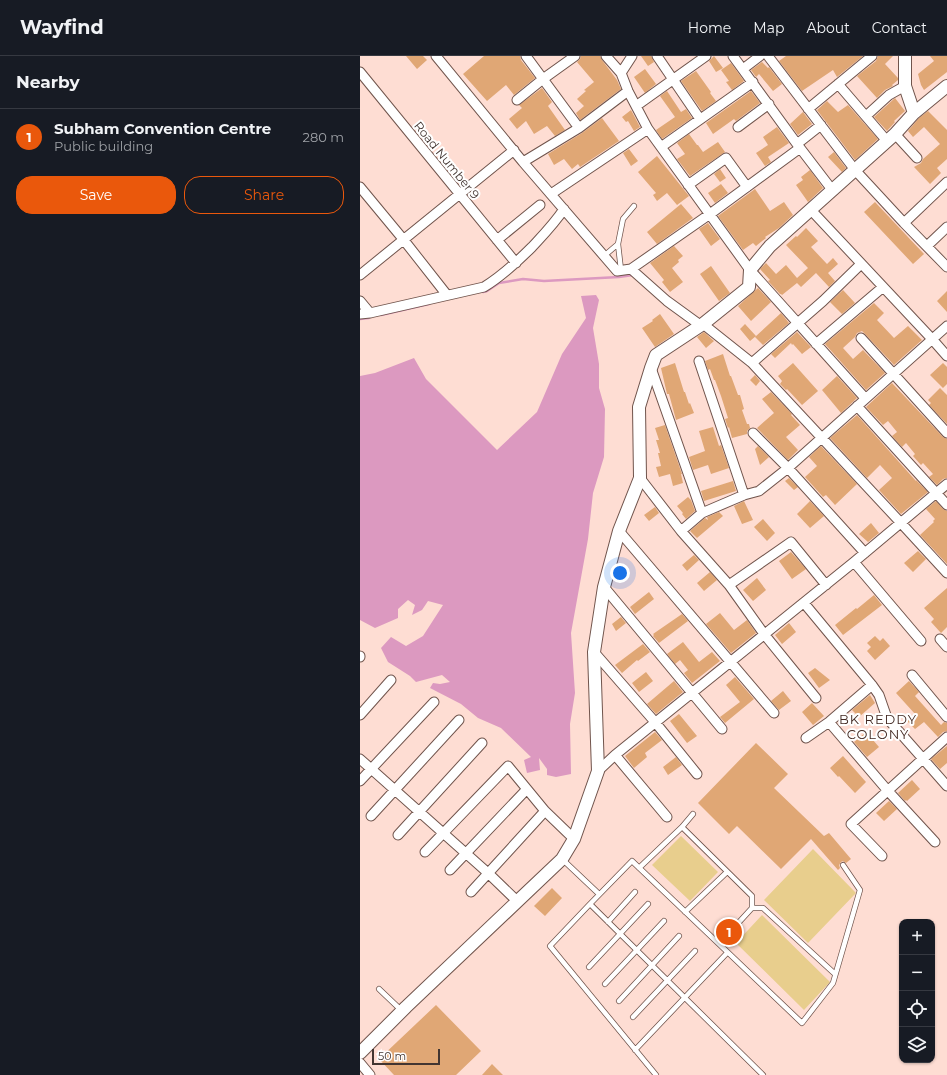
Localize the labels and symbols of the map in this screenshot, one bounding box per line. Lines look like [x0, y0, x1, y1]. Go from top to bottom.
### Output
street label: Road Number 9 [411, 118, 483, 202]
your location [610, 563, 630, 583]
district label: BK REDDY COLONY [839, 711, 917, 742]
pin: 1 [716, 917, 742, 947]
scale bar [372, 1047, 440, 1066]

